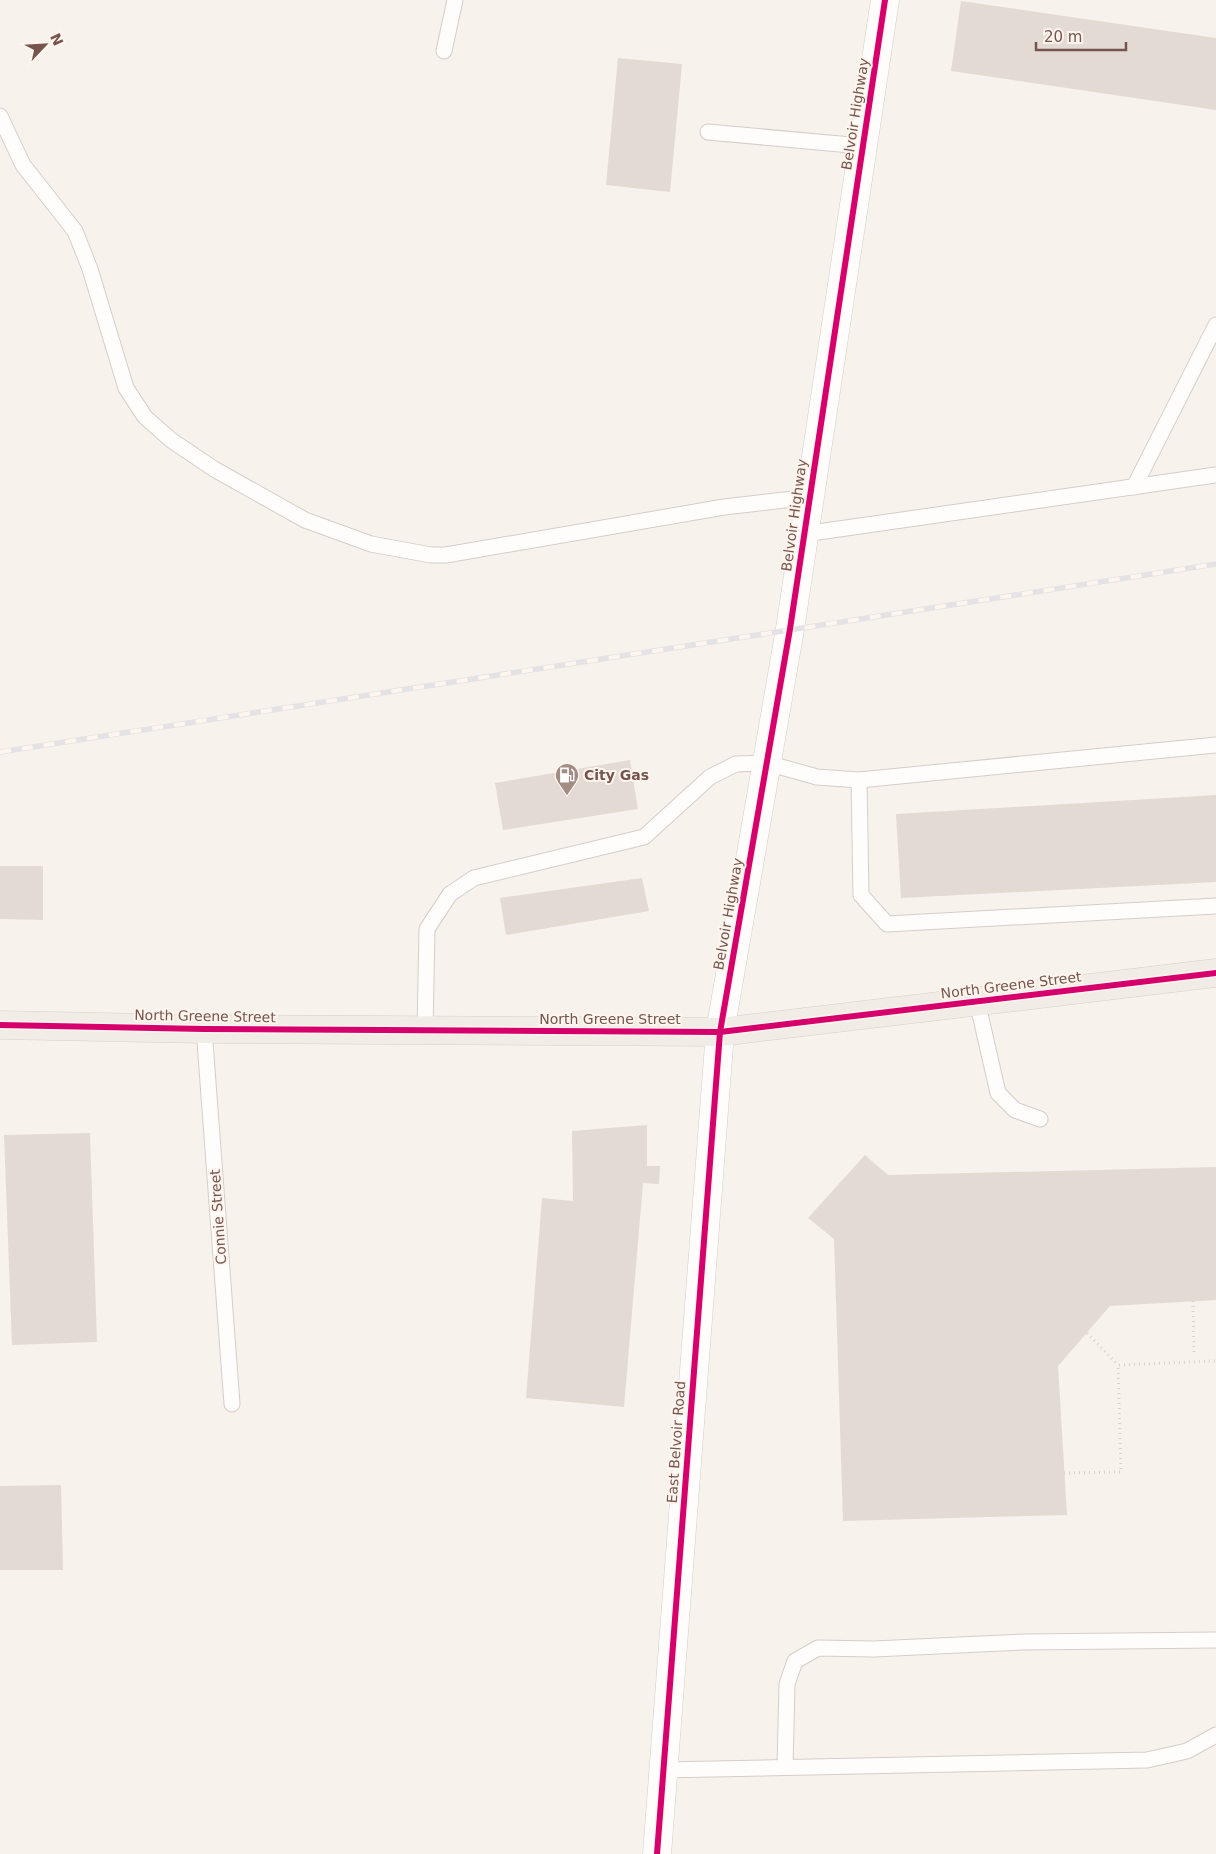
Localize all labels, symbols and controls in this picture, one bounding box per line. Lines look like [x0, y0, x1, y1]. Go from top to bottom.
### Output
north arrow [20, 20, 70, 70]
scale bar [1036, 20, 1126, 52]
text: 20 m [1044, 28, 1082, 46]
text: N [47, 31, 67, 48]
street label: Belvoir Highway [838, 57, 872, 171]
street label: Belvoir Highway [778, 458, 810, 572]
fuel station icon: City Gas [554, 762, 580, 796]
place label: City Gas [584, 767, 649, 783]
street label: Belvoir Highway [710, 857, 746, 971]
street label: North Greene Street [940, 968, 1083, 1002]
street label: North Greene Street [134, 1007, 276, 1025]
street label: North Greene Street [539, 1011, 681, 1027]
street label: Connie Street [207, 1168, 229, 1265]
street label: East Belvoir Road [664, 1380, 688, 1504]

